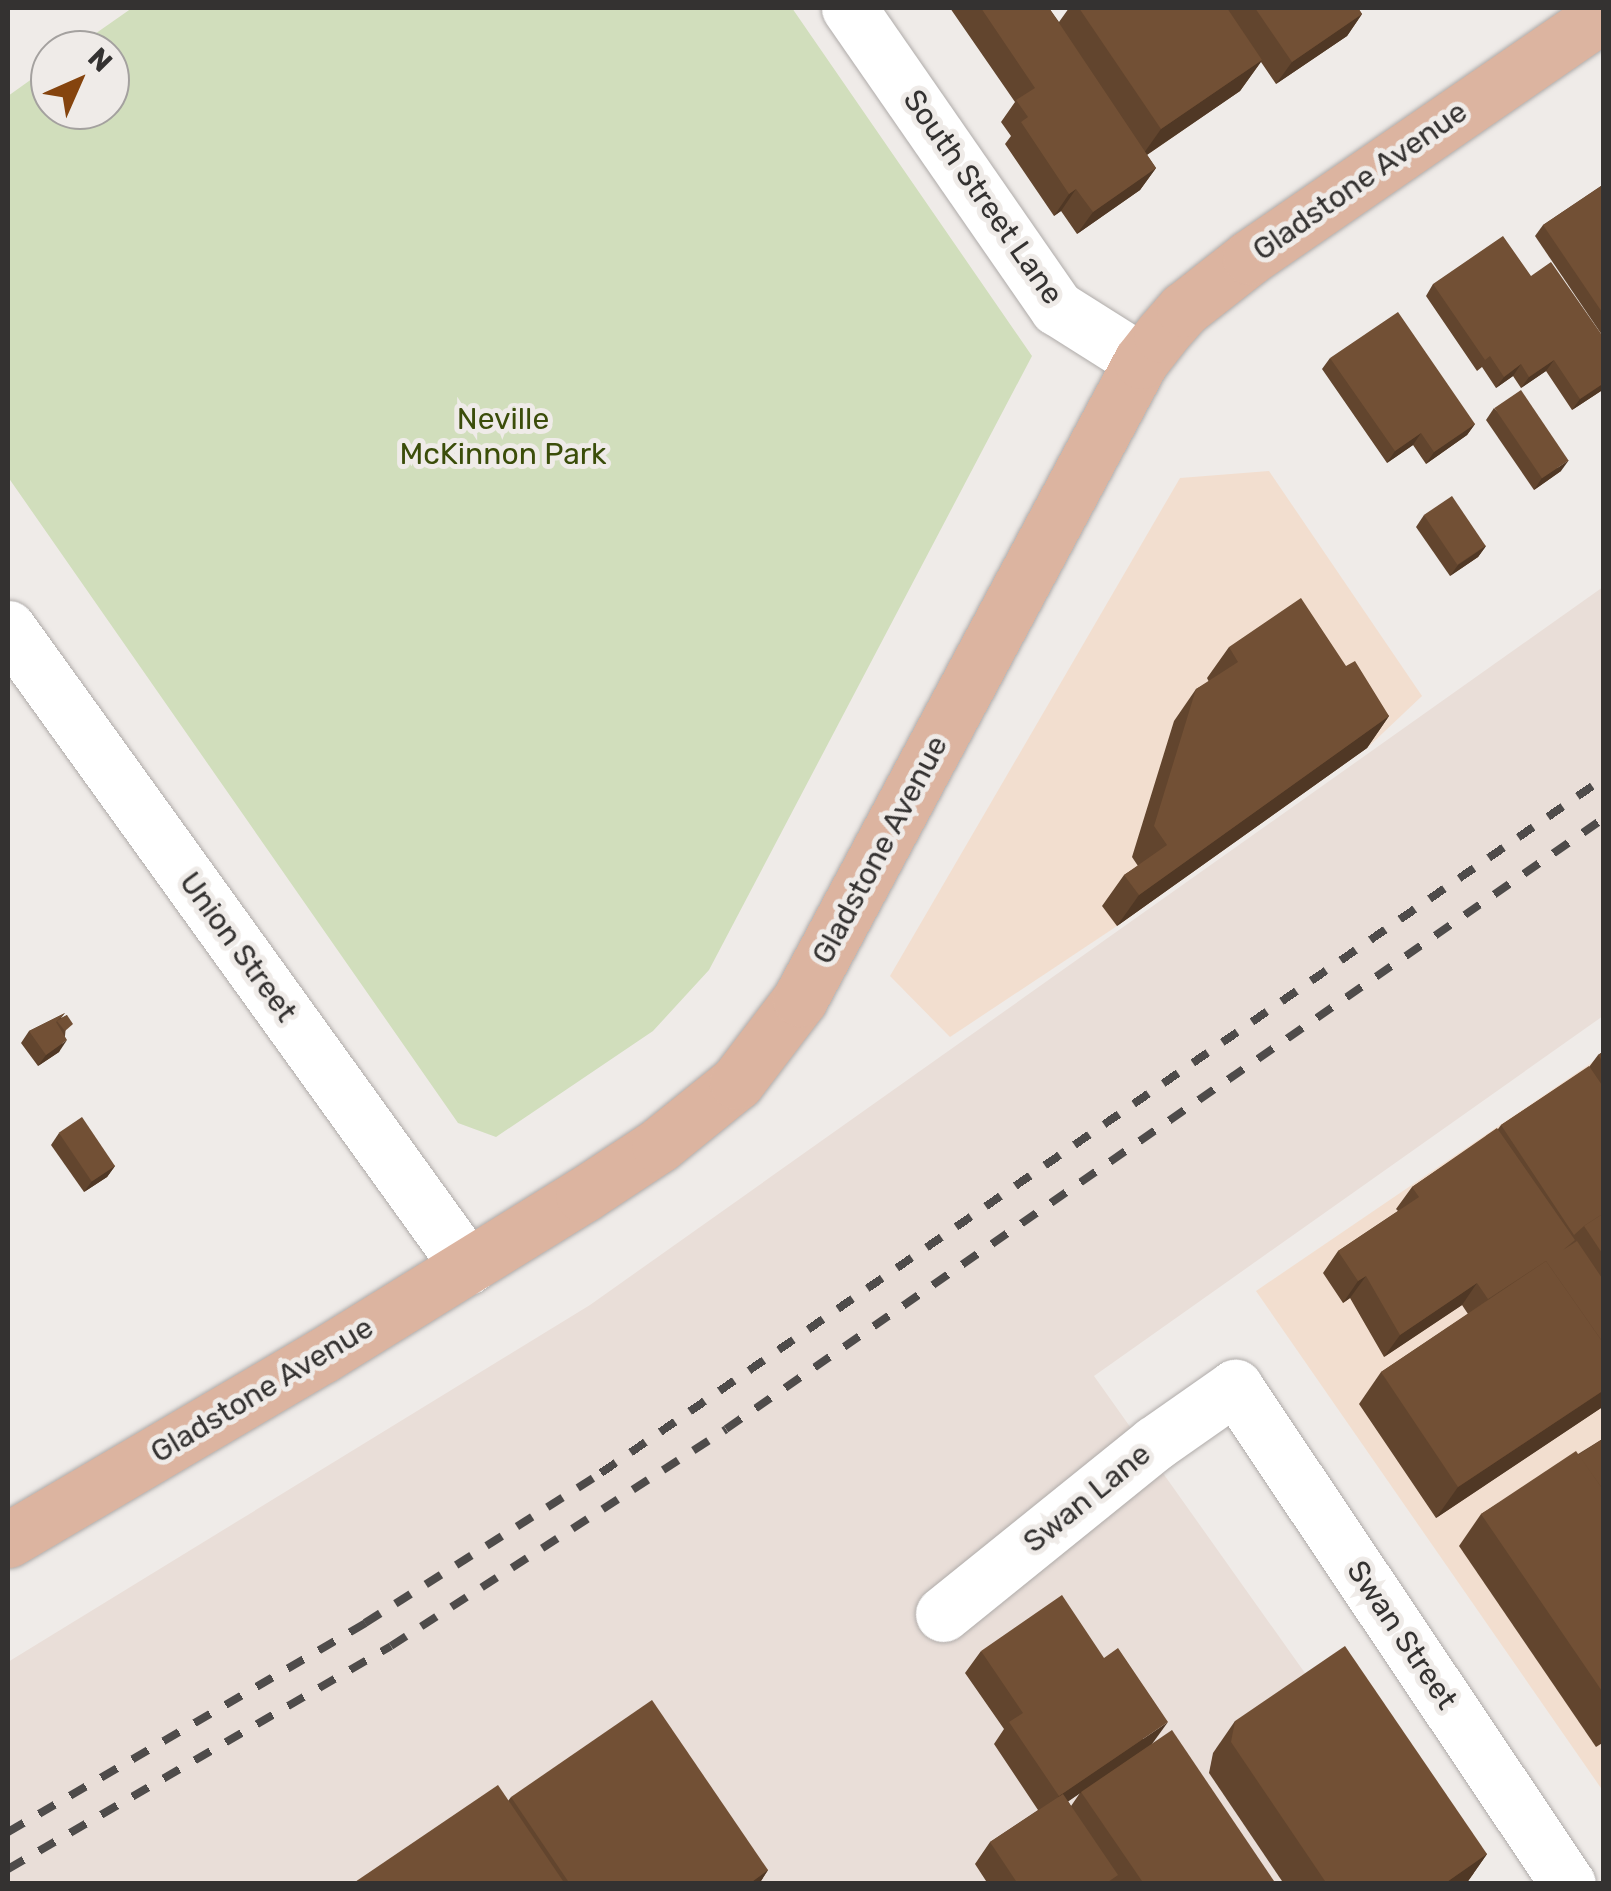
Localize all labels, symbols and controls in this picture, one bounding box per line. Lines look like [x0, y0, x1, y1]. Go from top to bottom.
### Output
north arrow [30, 30, 130, 130]
text: N [81, 41, 119, 79]
street label: South Street Lane [895, 83, 1071, 311]
street label: Gladstone Avenue [1246, 93, 1474, 269]
park label: Neville McKinnon Park [399, 401, 607, 472]
street label: Gladstone Avenue [805, 730, 955, 970]
street label: Union Street [172, 865, 304, 1029]
street label: Gladstone Avenue [144, 1309, 380, 1471]
street label: Swan Lane [1016, 1436, 1158, 1560]
street label: Swan Street [1339, 1554, 1465, 1716]

